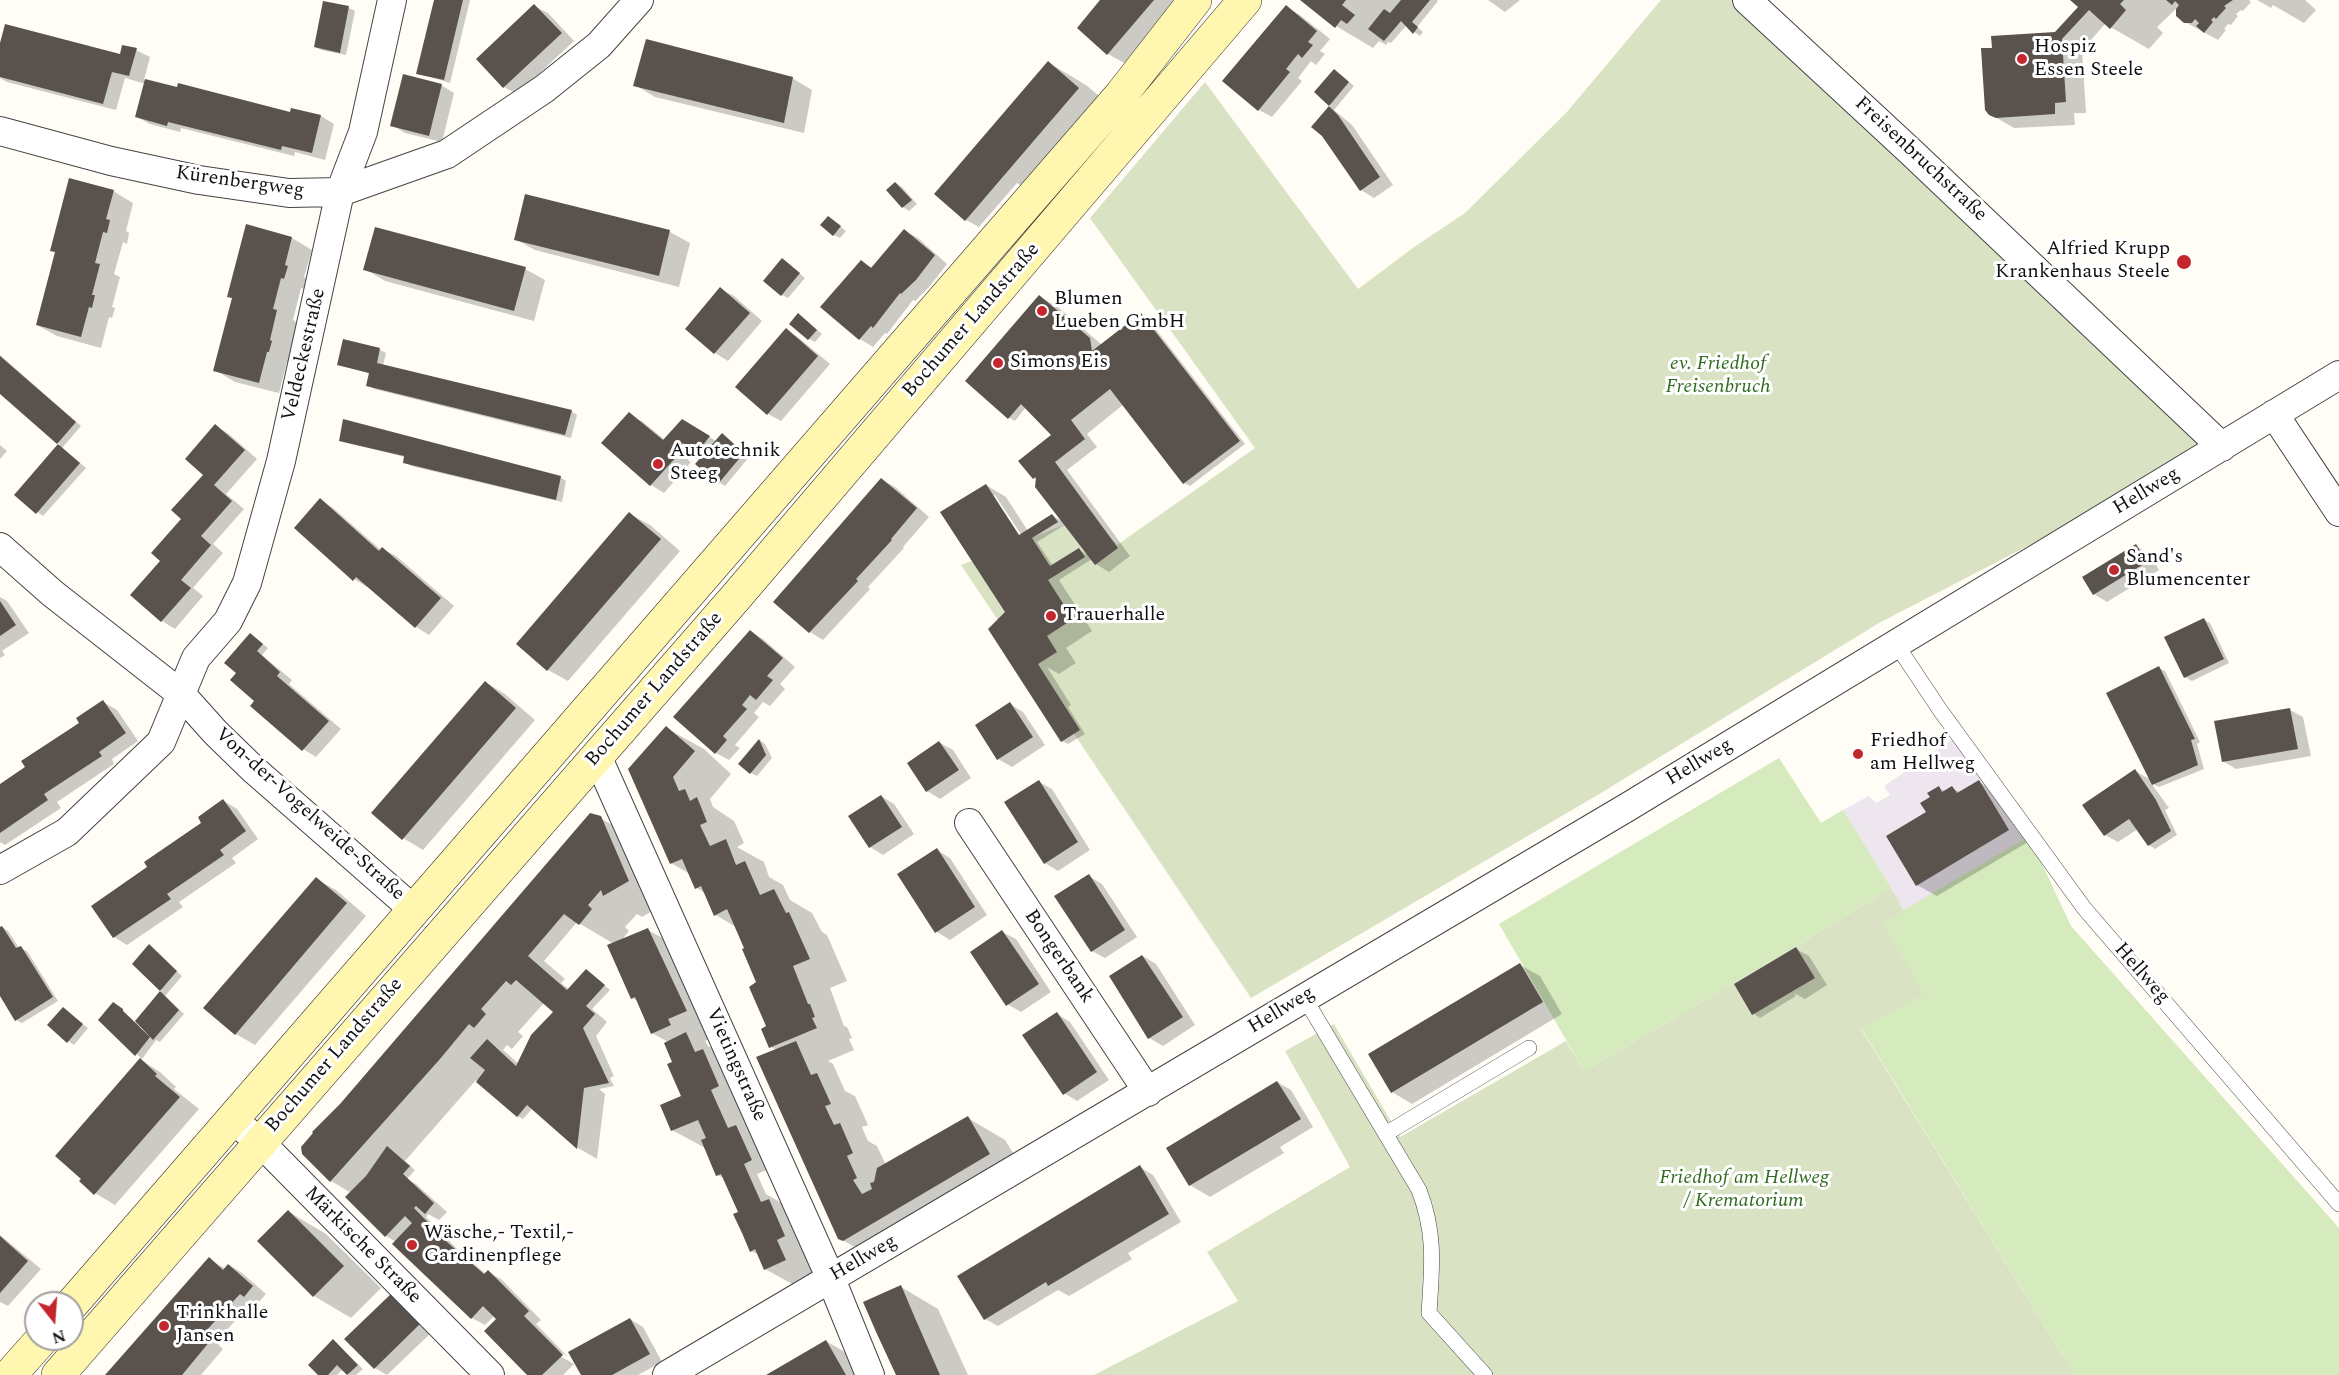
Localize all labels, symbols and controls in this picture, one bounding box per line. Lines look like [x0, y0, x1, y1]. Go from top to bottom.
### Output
place label: Hospiz Essen Steele [2034, 36, 2143, 83]
marker: Hospiz Essen Steele [2015, 52, 2029, 66]
street label: Freisenbruchstraße [1849, 92, 1991, 228]
street label: Kürenbergweg [174, 162, 306, 204]
place label: Alfried Krupp Krankenhaus Steele [1995, 238, 2170, 285]
street label: Bochumer Landstraße [898, 239, 1046, 403]
marker: Alfried Krupp Krankenhaus Steele [2175, 253, 2193, 271]
street label: Veldeckestraße [278, 286, 332, 424]
place label: Blumen Lueben GmbH [1054, 288, 1185, 335]
marker: Blumen Lueben GmbH [1035, 304, 1049, 318]
place label: Simons Eis [1010, 351, 1108, 375]
park label: ev. Friedhof Freisenbruch [1665, 353, 1771, 400]
marker: Simons Eis [991, 356, 1005, 370]
place label: Autotechnik Steeg [670, 440, 781, 487]
marker: Autotechnik Steeg [651, 457, 665, 471]
street label: Hellweg [2109, 463, 2185, 521]
place label: Sand's Blumencenter [2126, 546, 2250, 593]
marker: Sand's Blumencenter [2107, 563, 2121, 577]
place label: Trauerhalle [1063, 604, 1165, 628]
street label: Bochumer Landstraße [581, 608, 729, 772]
marker: Trauerhalle [1044, 609, 1058, 623]
street label: Von-der-Vogelweide-Straße [209, 723, 409, 907]
place label: Friedhof am Hellweg [1870, 730, 1975, 777]
street label: Hellweg [1662, 734, 1738, 792]
marker: Friedhof am Hellweg [1851, 747, 1865, 761]
street label: Bongerbank [1018, 906, 1098, 1008]
street label: Hellweg [2108, 938, 2174, 1010]
street label: Bochumer Landstraße [261, 974, 409, 1138]
street label: Hellweg [1244, 982, 1320, 1040]
street label: Vietingstraße [699, 1005, 771, 1125]
park label: Friedhof am Hellweg / Krematorium [1659, 1167, 1829, 1214]
street label: Märkische Straße [298, 1182, 426, 1310]
place label: Wäsche,- Textil,- Gardinenpflege [424, 1222, 574, 1269]
street label: Hellweg [826, 1230, 902, 1288]
marker: Wäsche,- Textil,- Gardinenpflege [405, 1238, 419, 1252]
north arrow [24, 1291, 84, 1351]
place label: Trinkhalle Jansen [176, 1302, 268, 1349]
marker: Trinkhalle Jansen [157, 1319, 171, 1333]
text: N [49, 1323, 68, 1350]

